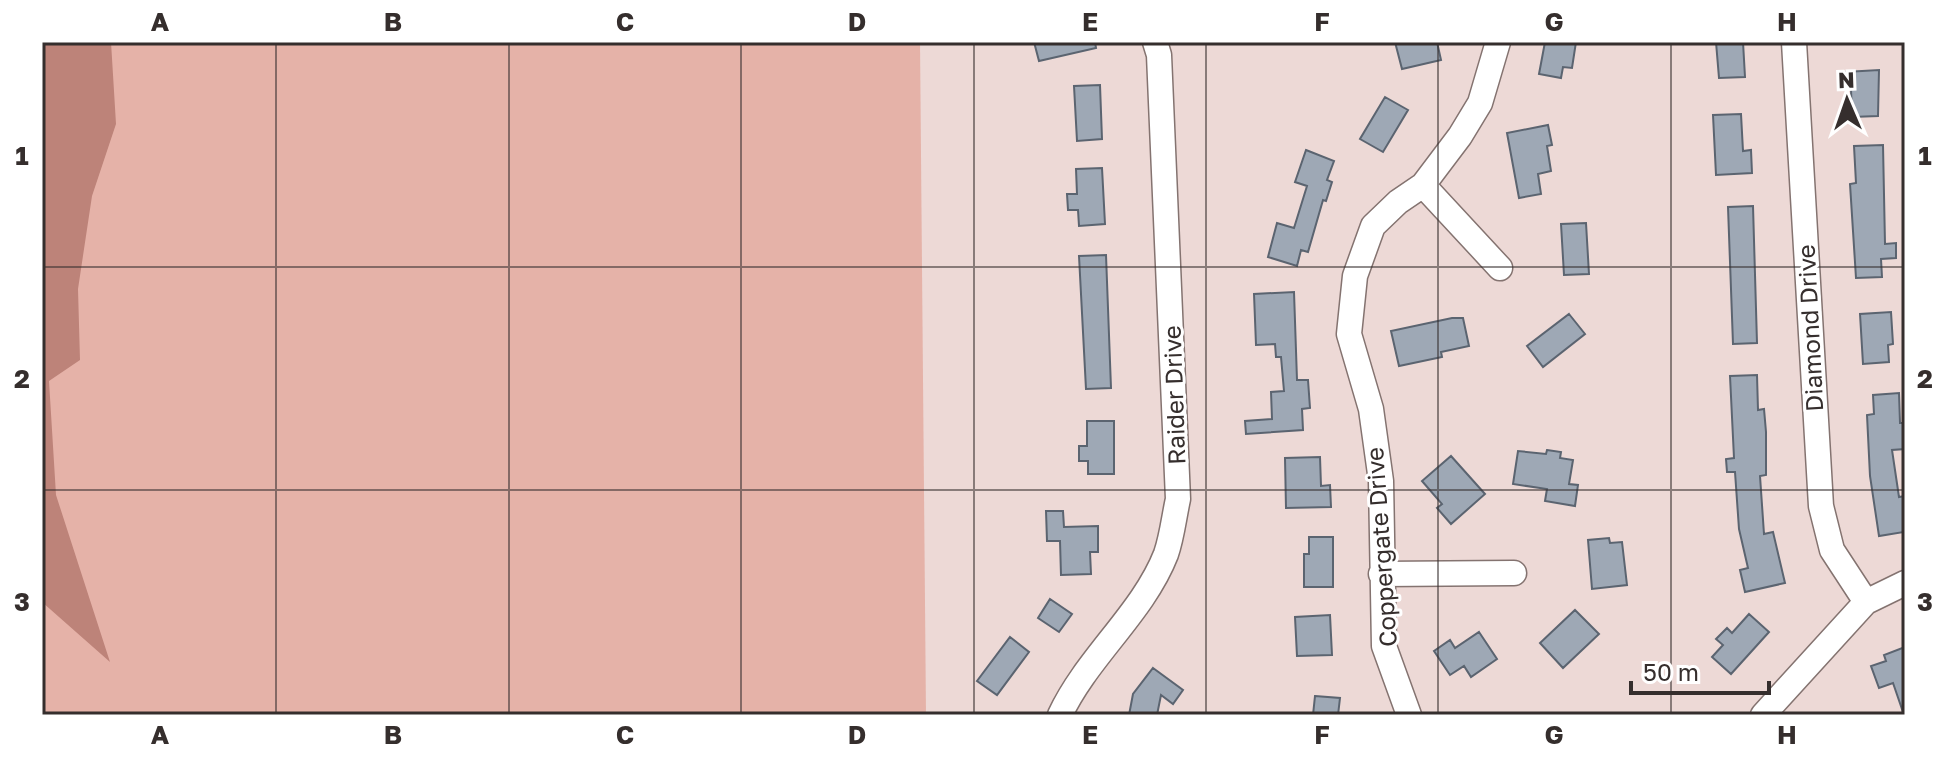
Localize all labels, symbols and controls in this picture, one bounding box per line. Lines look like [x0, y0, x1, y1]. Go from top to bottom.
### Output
text: A [151, 6, 170, 37]
text: B [384, 6, 402, 37]
text: C [616, 6, 634, 37]
text: D [848, 6, 866, 37]
text: E [1082, 6, 1098, 37]
text: F [1314, 6, 1330, 37]
text: G [1544, 6, 1564, 37]
text: H [1777, 6, 1797, 37]
north arrow [1807, 60, 1887, 140]
text: N [1837, 66, 1855, 93]
text: 1 [15, 140, 29, 171]
text: 1 [1918, 140, 1932, 171]
street label: Diamond Drive [1791, 244, 1828, 412]
street label: Raider Drive [1157, 325, 1190, 465]
text: 2 [14, 363, 30, 394]
text: 2 [1917, 363, 1933, 394]
street label: Coppergate Drive [1359, 446, 1402, 648]
text: 3 [14, 586, 30, 617]
text: 3 [1917, 586, 1933, 617]
scale bar [1631, 645, 1769, 695]
text: 50 m [1643, 657, 1699, 686]
text: A [151, 719, 170, 750]
text: B [384, 719, 402, 750]
text: C [616, 719, 634, 750]
text: D [848, 719, 866, 750]
text: E [1082, 719, 1098, 750]
text: F [1314, 719, 1330, 750]
text: G [1544, 719, 1564, 750]
text: H [1777, 719, 1797, 750]

